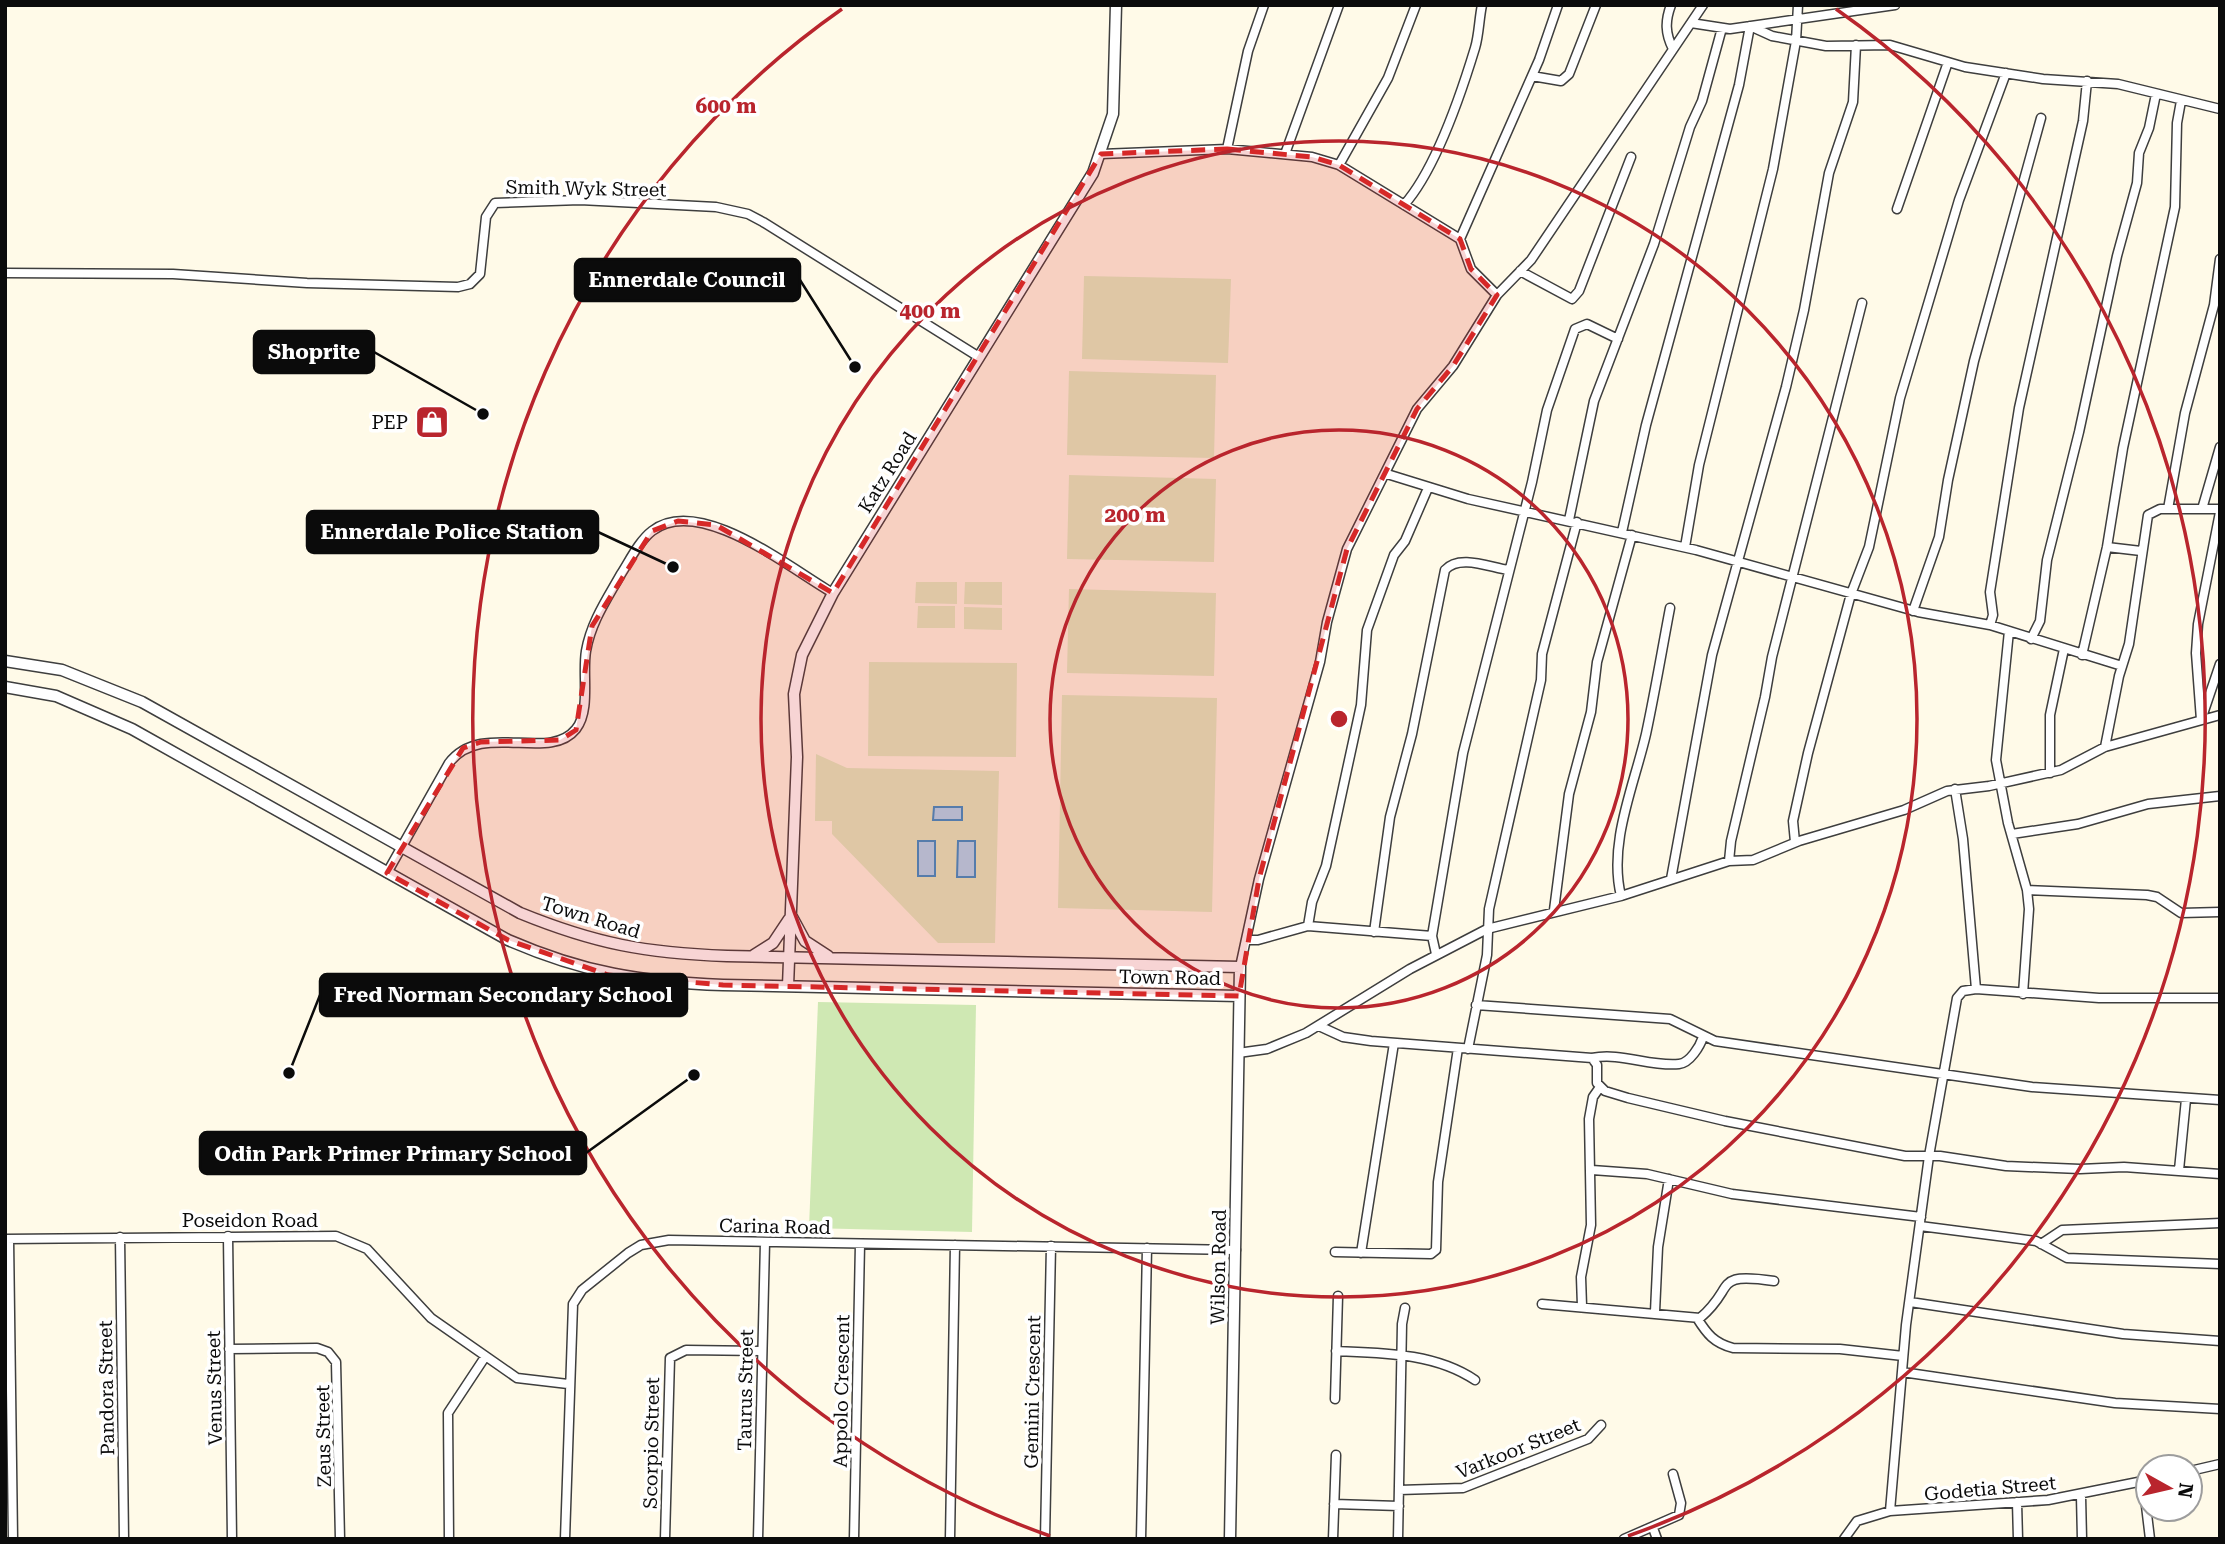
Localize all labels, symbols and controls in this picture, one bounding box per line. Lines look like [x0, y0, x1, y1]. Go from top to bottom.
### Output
text: 600 m [696, 94, 756, 118]
street label: Smith Wyk Street [505, 176, 667, 201]
callout: Ennerdale Council [575, 259, 800, 301]
text: Ennerdale Council [589, 268, 786, 292]
text: 400 m [900, 299, 960, 323]
callout: Shoprite [254, 331, 374, 373]
text: Shoprite [268, 340, 360, 364]
shop icon: PEP [413, 403, 451, 441]
place label: PEP [371, 411, 408, 434]
street label: Katz Road [853, 427, 921, 517]
text: 200 m [1105, 503, 1165, 527]
callout: Ennerdale Police Station [307, 511, 598, 553]
text: Ennerdale Police Station [321, 520, 583, 544]
centre of rings [1327, 707, 1351, 731]
street label: Town Road [539, 892, 643, 943]
street label: Town Road [1119, 965, 1221, 990]
callout: Fred Norman Secondary School [320, 974, 687, 1016]
text: Fred Norman Secondary School [334, 983, 672, 1007]
callout: Odin Park Primer Primary School [200, 1132, 586, 1174]
text: Odin Park Primer Primary School [214, 1142, 572, 1166]
street label: Poseidon Road [182, 1209, 318, 1232]
street label: Wilson Road [1206, 1209, 1231, 1325]
street label: Carina Road [719, 1214, 831, 1239]
street label: Appolo Crescent [829, 1314, 854, 1468]
street label: Gemini Crescent [1020, 1315, 1045, 1469]
street label: Pandora Street [94, 1320, 119, 1456]
street label: Taurus Street [733, 1329, 758, 1451]
street label: Venus Street [202, 1330, 227, 1446]
street label: Scorpio Street [639, 1377, 664, 1509]
street label: Zeus Street [311, 1384, 336, 1487]
street label: Varkoor Street [1453, 1413, 1584, 1484]
north arrow [2134, 1453, 2204, 1523]
street label: Godetia Street [1923, 1471, 2057, 1506]
text: N [2173, 1481, 2198, 1500]

